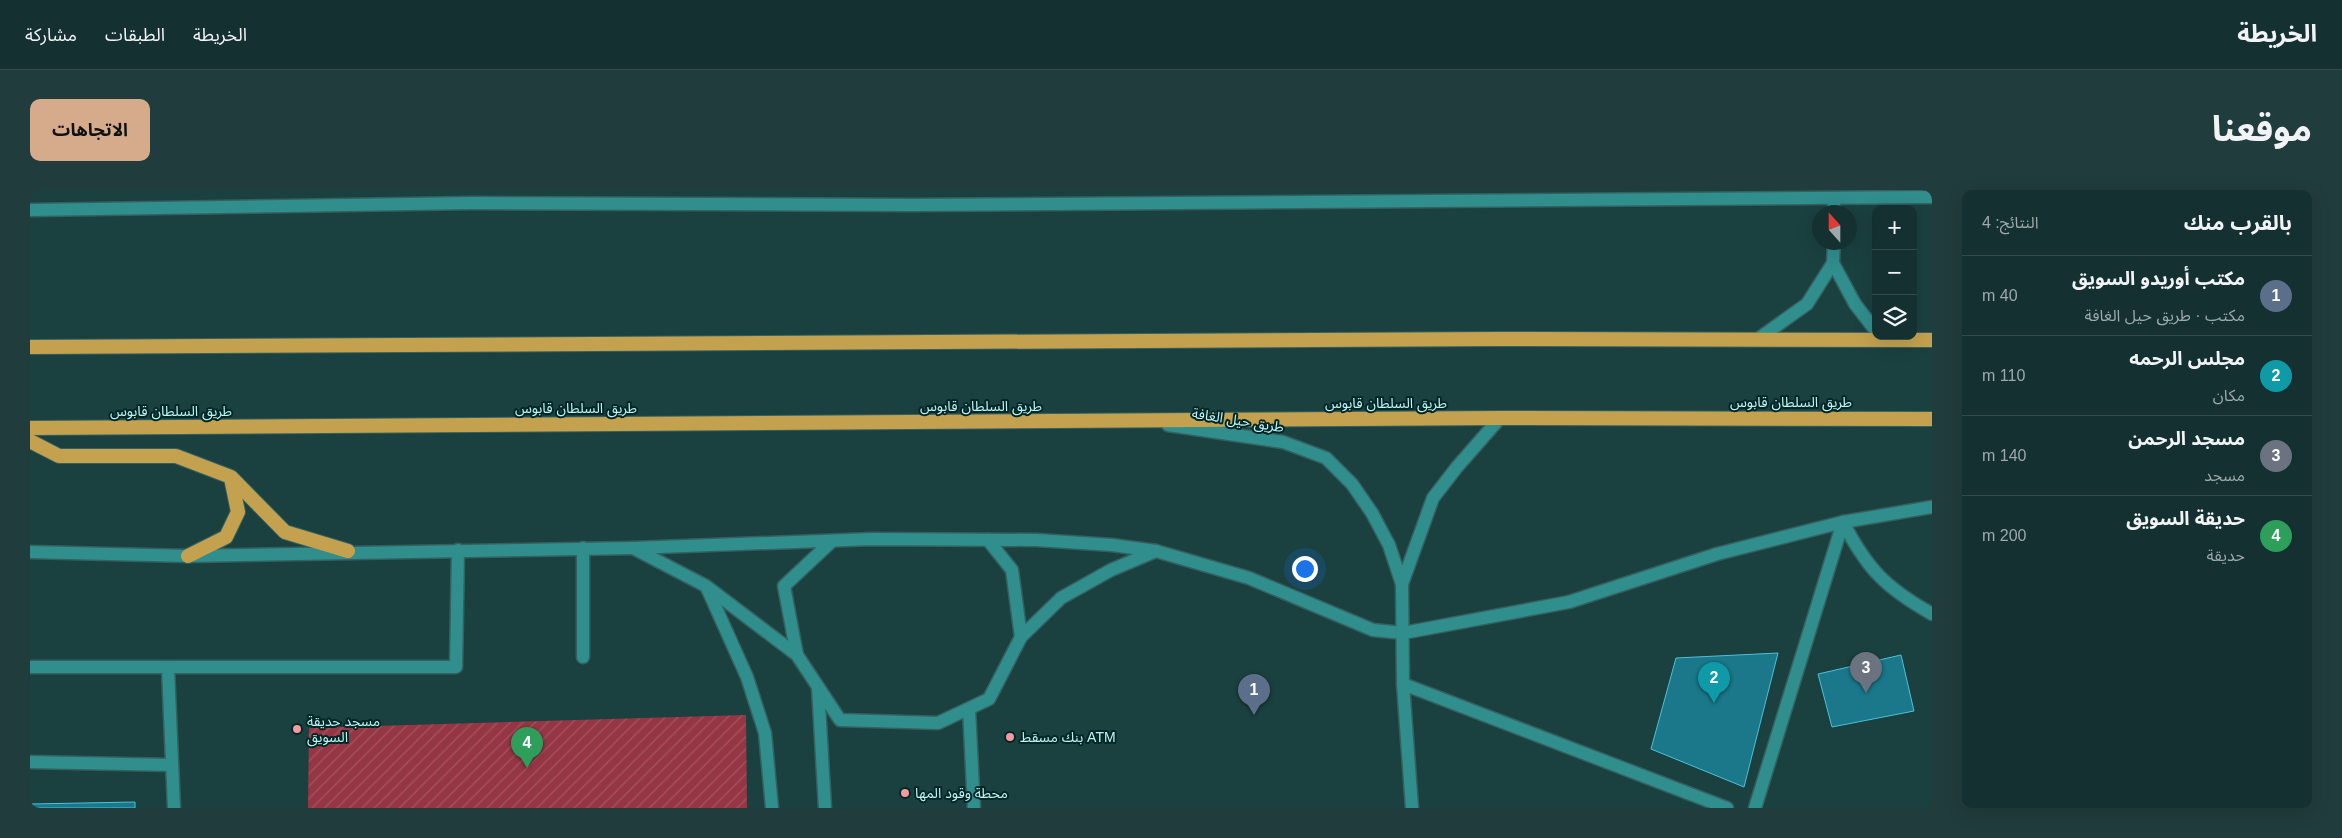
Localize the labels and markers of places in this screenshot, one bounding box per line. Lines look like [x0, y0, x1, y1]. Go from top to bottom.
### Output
pin: 3 [1850, 652, 1882, 693]
pin: 2 [1698, 662, 1730, 703]
pin: 1 [1238, 674, 1270, 715]
place label: مسجد حديقة السويق [307, 713, 380, 747]
marker: مسجد حديقة السويق [291, 723, 303, 735]
pin: 4 [511, 727, 543, 768]
place label: بنك مسقط ATM [1020, 729, 1116, 745]
marker: بنك مسقط ATM [1004, 731, 1016, 743]
place label: محطة وقود المها [915, 785, 1008, 802]
marker: محطة وقود المها [899, 787, 911, 799]

